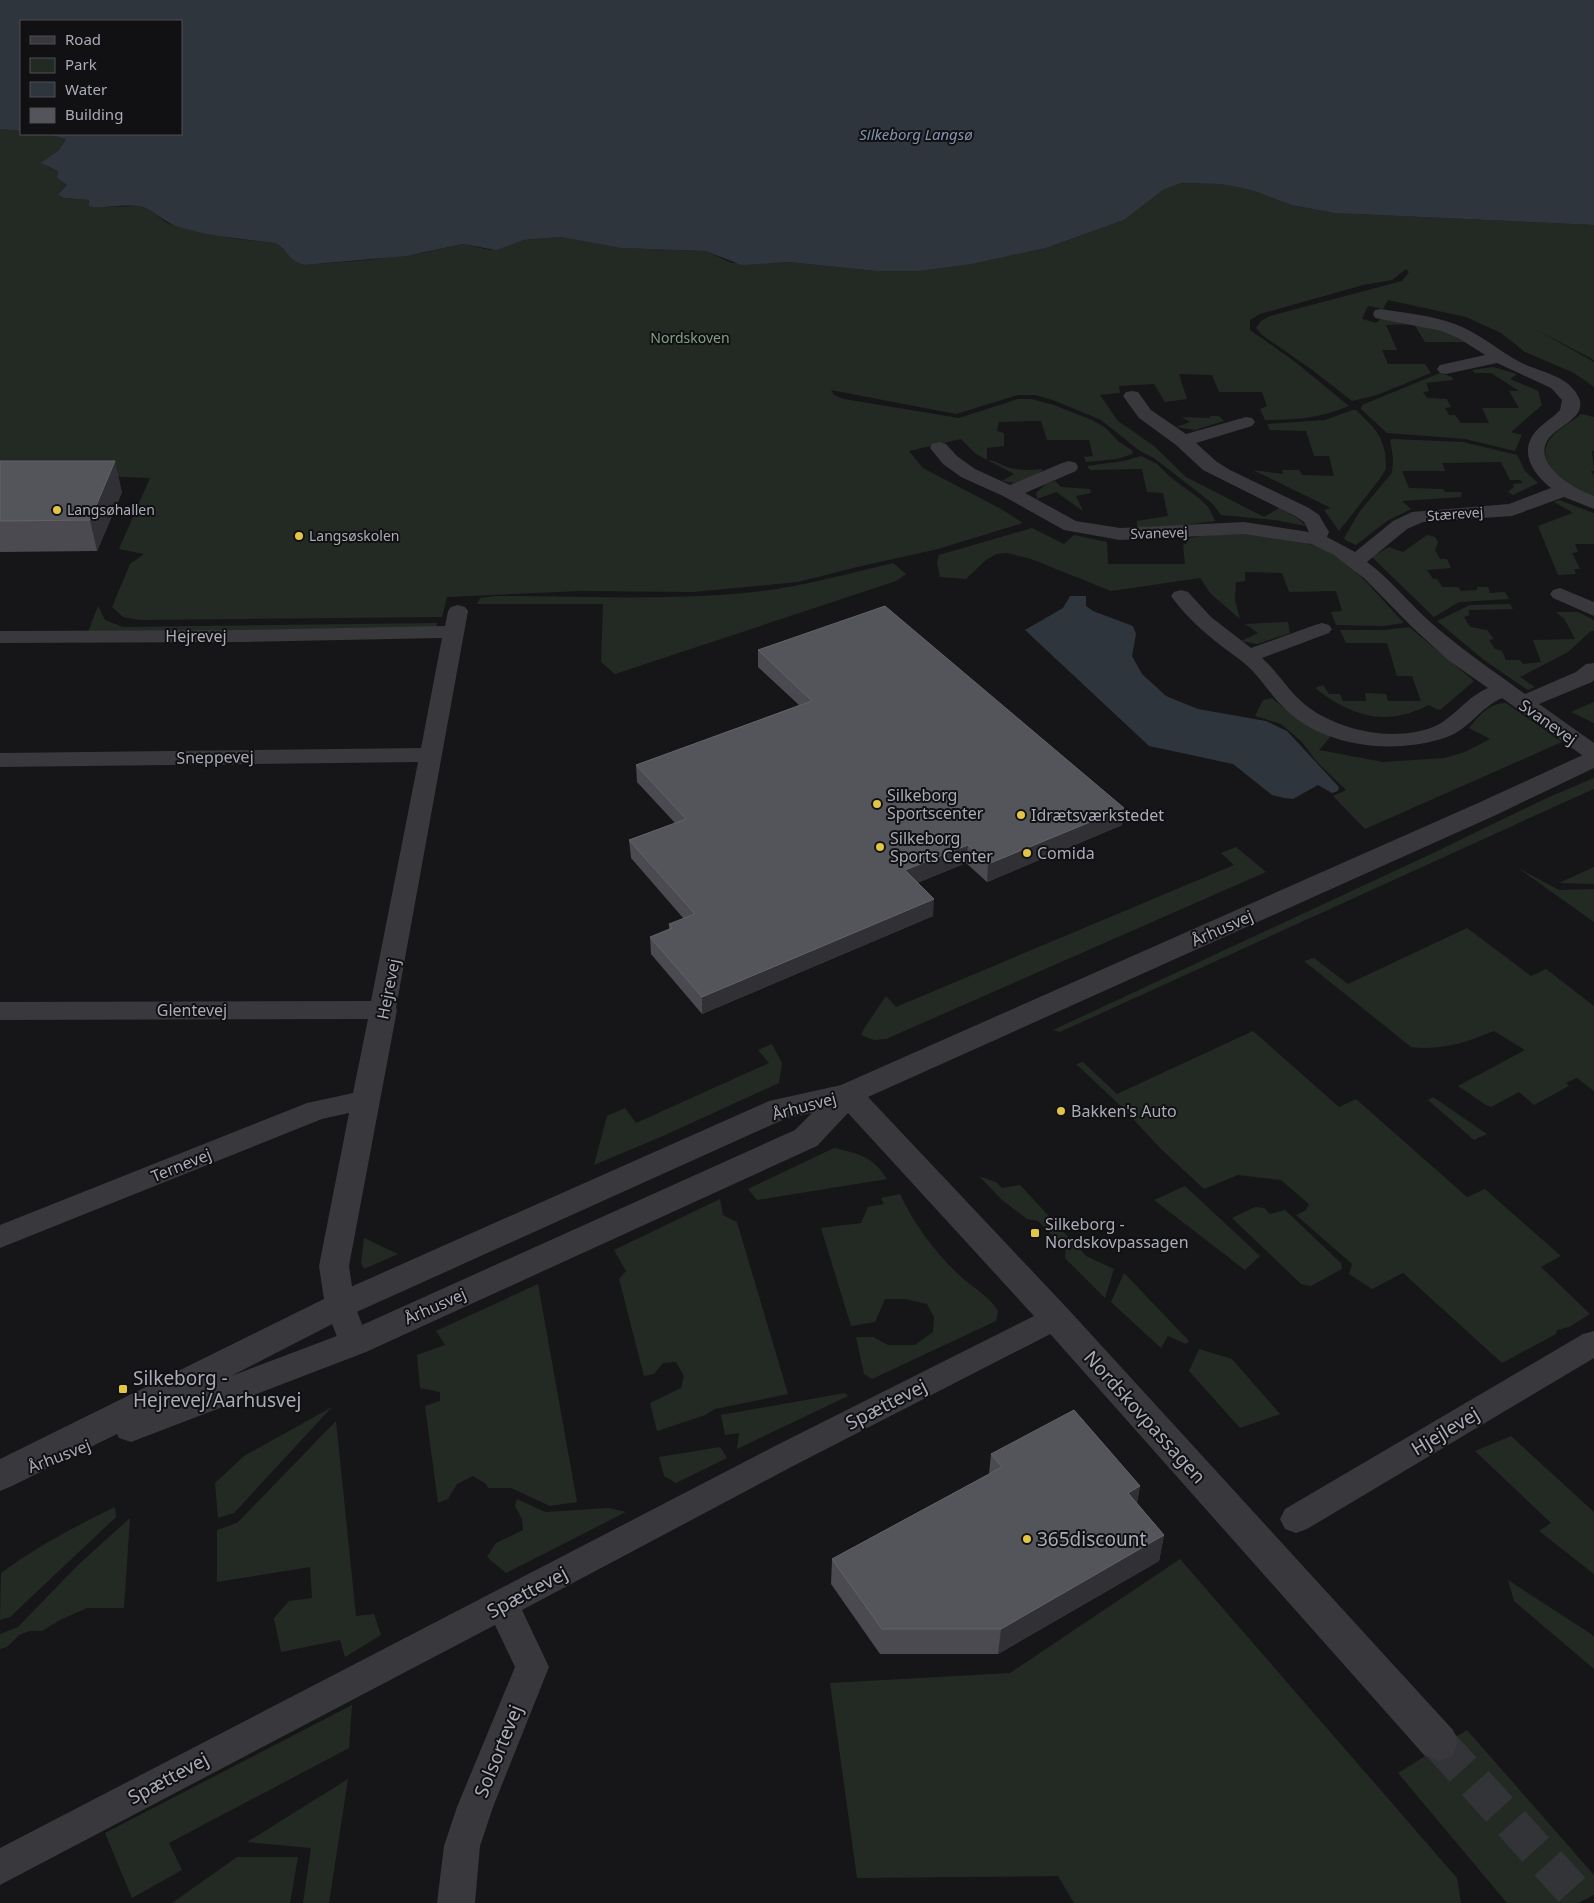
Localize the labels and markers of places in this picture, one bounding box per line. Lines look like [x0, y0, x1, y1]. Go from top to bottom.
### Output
place label: Langsøhallen [67, 500, 155, 519]
marker: Langsøhallen [51, 504, 63, 516]
place label: Langsøskolen [309, 526, 399, 545]
marker: Langsøskolen [293, 530, 305, 542]
place label: Silkeborg Sportscenter [887, 784, 984, 824]
marker: Silkeborg Sportscenter [871, 798, 883, 810]
place label: Idrætsværkstedet [1031, 804, 1164, 826]
marker: Idrætsværkstedet [1015, 809, 1027, 821]
place label: Silkeborg Sports Center [890, 827, 993, 867]
marker: Silkeborg Sports Center [874, 841, 886, 853]
place label: Comida [1037, 842, 1095, 864]
marker: Comida [1021, 847, 1033, 859]
place label: Bakken's Auto [1071, 1100, 1177, 1122]
marker: Bakken's Auto [1055, 1105, 1067, 1117]
place label: Silkeborg - Nordskovpassagen [1045, 1213, 1189, 1253]
marker: Silkeborg - Nordskovpassagen [1029, 1227, 1041, 1239]
place label: Silkeborg - Hejrevej/Aarhusvej [133, 1365, 301, 1413]
marker: Silkeborg - Hejrevej/Aarhusvej [117, 1383, 129, 1395]
place label: 365discount [1037, 1526, 1146, 1552]
marker: 365discount [1021, 1533, 1033, 1545]

